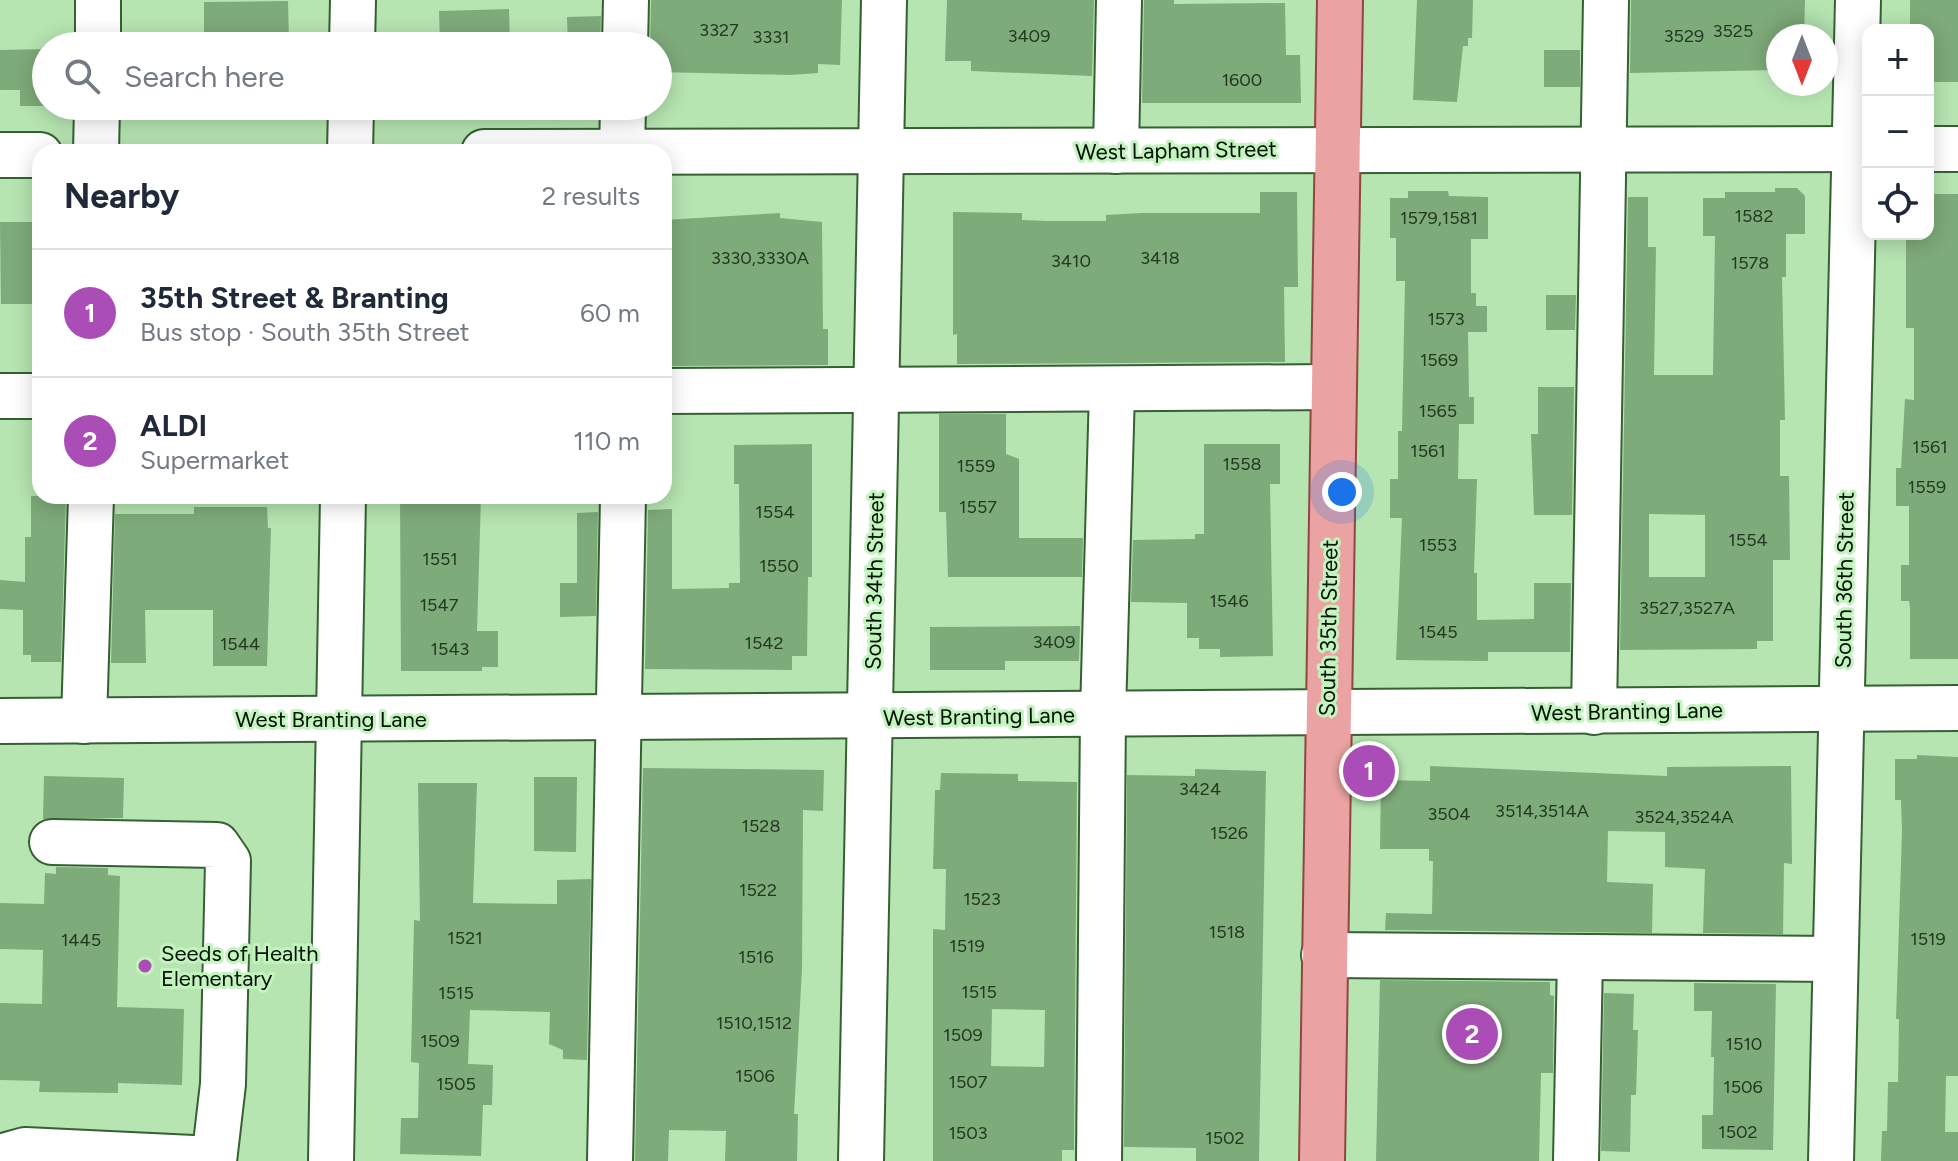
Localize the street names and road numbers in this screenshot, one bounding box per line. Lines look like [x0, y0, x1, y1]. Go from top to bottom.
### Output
street label: West Lapham Street [1075, 135, 1277, 166]
street label: South 36th Street [1829, 491, 1860, 669]
street label: South 34th Street [859, 492, 890, 670]
street label: South 35th Street [1313, 539, 1344, 717]
street label: West Branting Lane [1531, 696, 1723, 727]
street label: West Branting Lane [883, 701, 1075, 732]
street label: West Branting Lane [235, 706, 427, 733]

